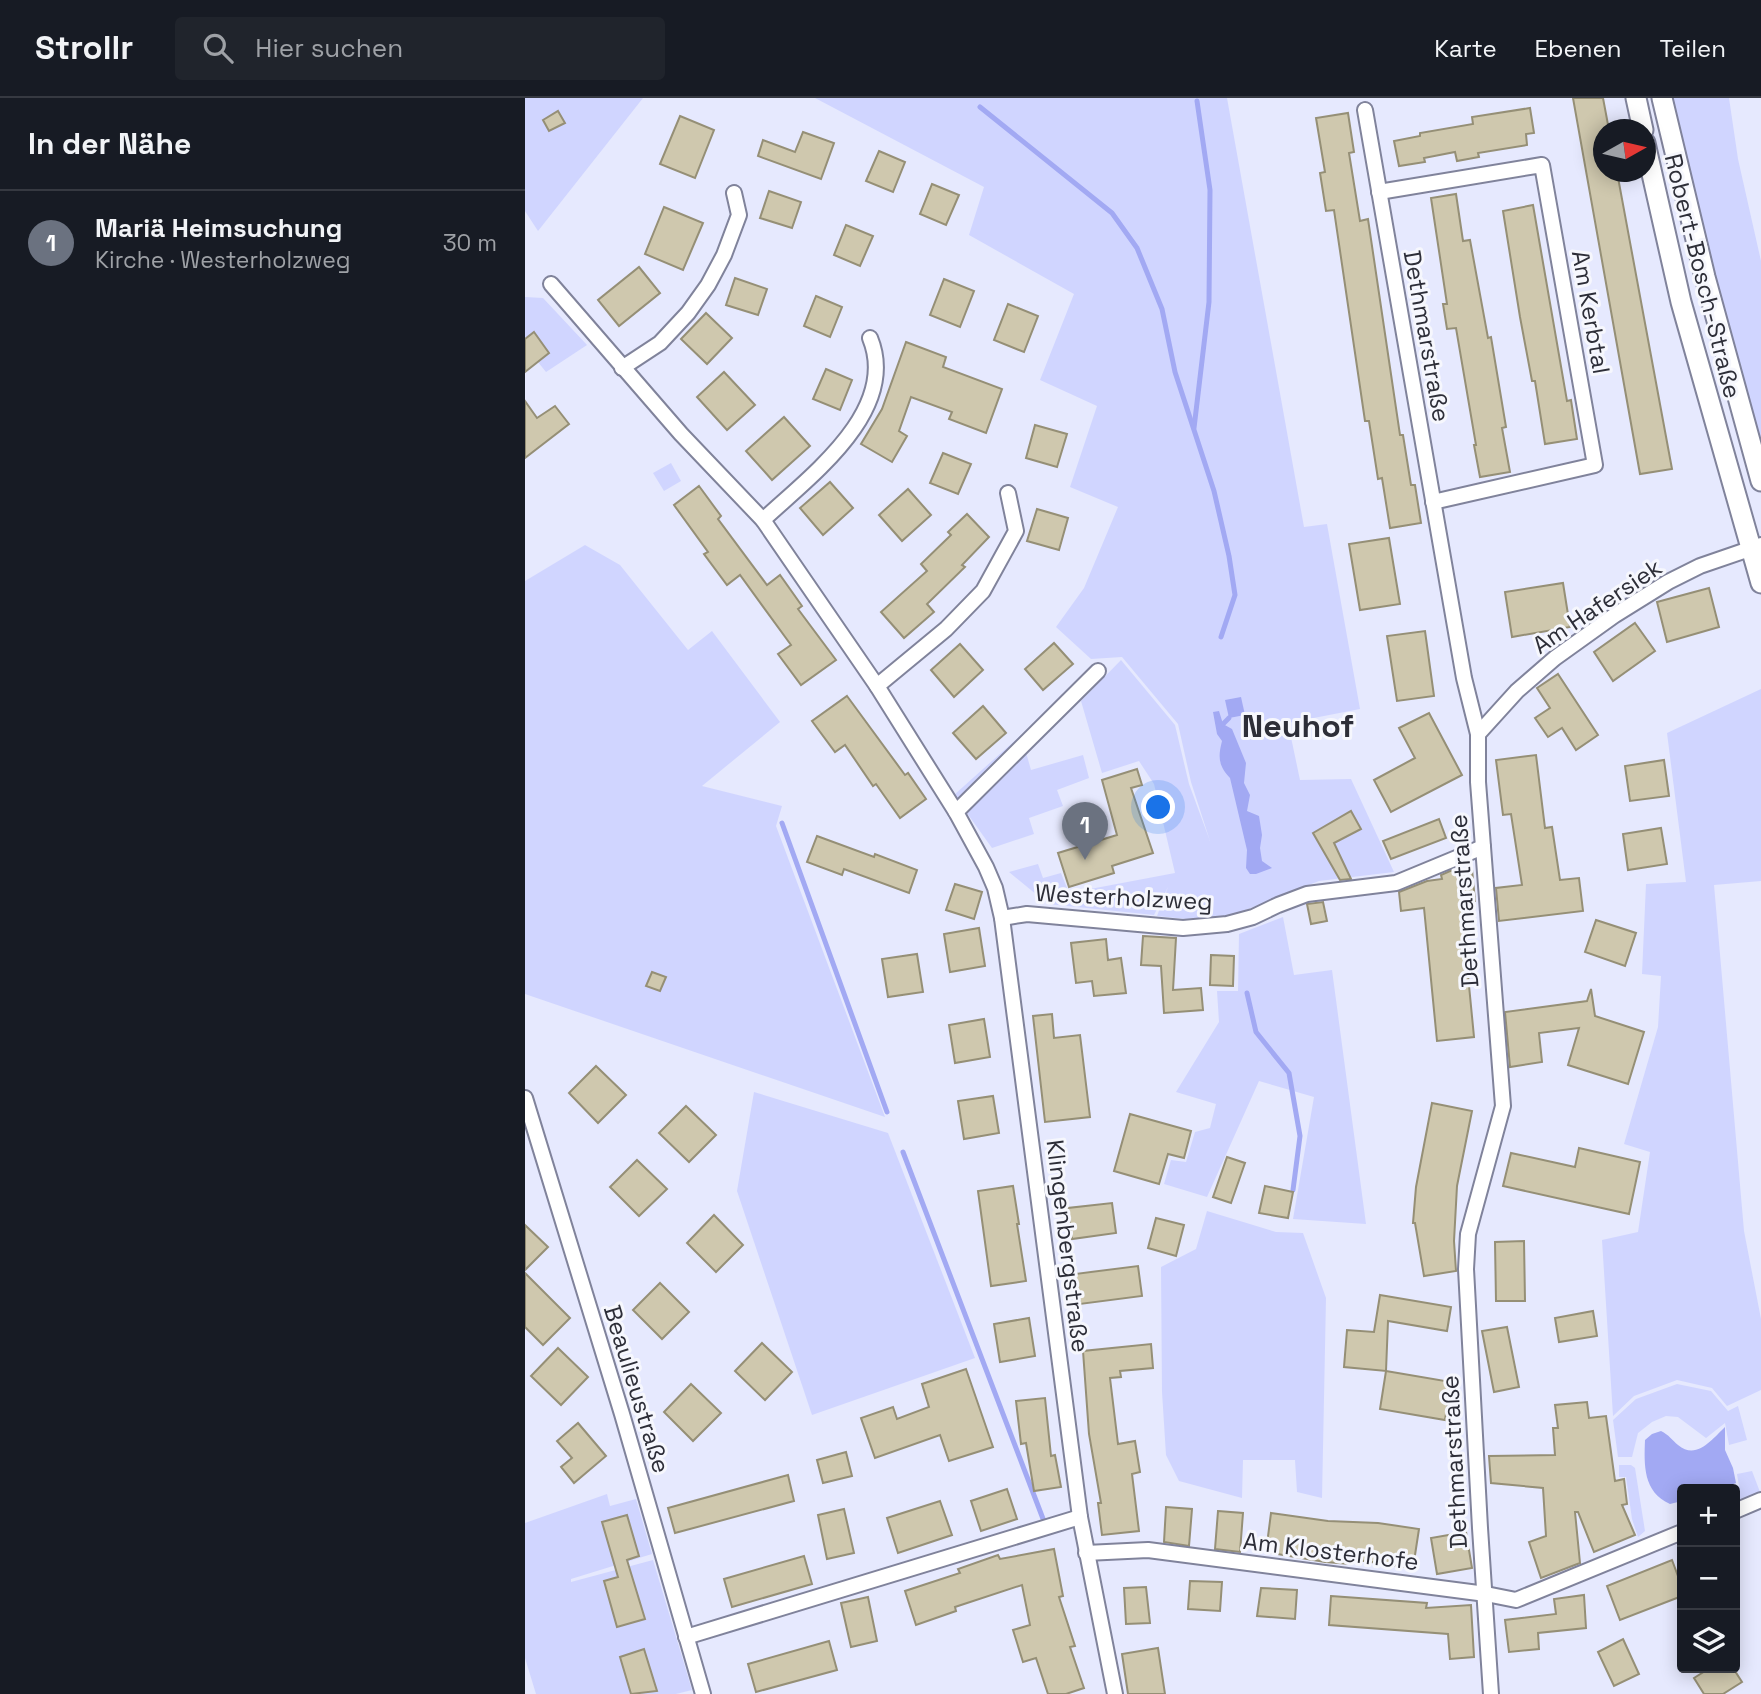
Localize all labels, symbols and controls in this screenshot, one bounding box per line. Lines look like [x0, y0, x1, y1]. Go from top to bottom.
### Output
search box [175, 17, 665, 80]
text: Strollr [35, 27, 133, 69]
icon: search [199, 29, 237, 67]
text: Hier suchen [255, 31, 403, 65]
text: Karte [1434, 33, 1497, 64]
text: Ebenen [1535, 33, 1621, 64]
text: Teilen [1659, 33, 1726, 64]
north arrow [1593, 119, 1656, 182]
text: In der Nähe [28, 124, 191, 163]
street label: Robert-Bosch-Straße [1658, 150, 1748, 402]
text: Mariä Heimsuchung [95, 211, 342, 245]
text: 1 [46, 228, 56, 258]
text: 30 m [443, 228, 497, 258]
text: Kirche · Westerholzweg [95, 245, 351, 275]
street label: Dethmarstraße [1397, 248, 1457, 424]
street label: Am Kerbtal [1565, 248, 1617, 376]
street label: Am Hafersiek [1526, 551, 1668, 661]
district label: Neuhof [1242, 706, 1354, 746]
your location [1141, 790, 1175, 824]
pin: 1 [1062, 802, 1108, 860]
street label: Dethmarstraße [1442, 813, 1486, 989]
street label: Westerholzweg [1034, 877, 1214, 917]
street label: Klingenbergstraße [1040, 1138, 1096, 1354]
street label: Beaulieustraße [597, 1301, 677, 1477]
street label: Dethmarstraße [1434, 1374, 1474, 1550]
map controls [1677, 1484, 1740, 1673]
button: + [1677, 1484, 1740, 1547]
street label: Am Klosterhofe [1241, 1525, 1421, 1577]
button: − [1677, 1547, 1740, 1610]
button: layers [1677, 1610, 1740, 1673]

